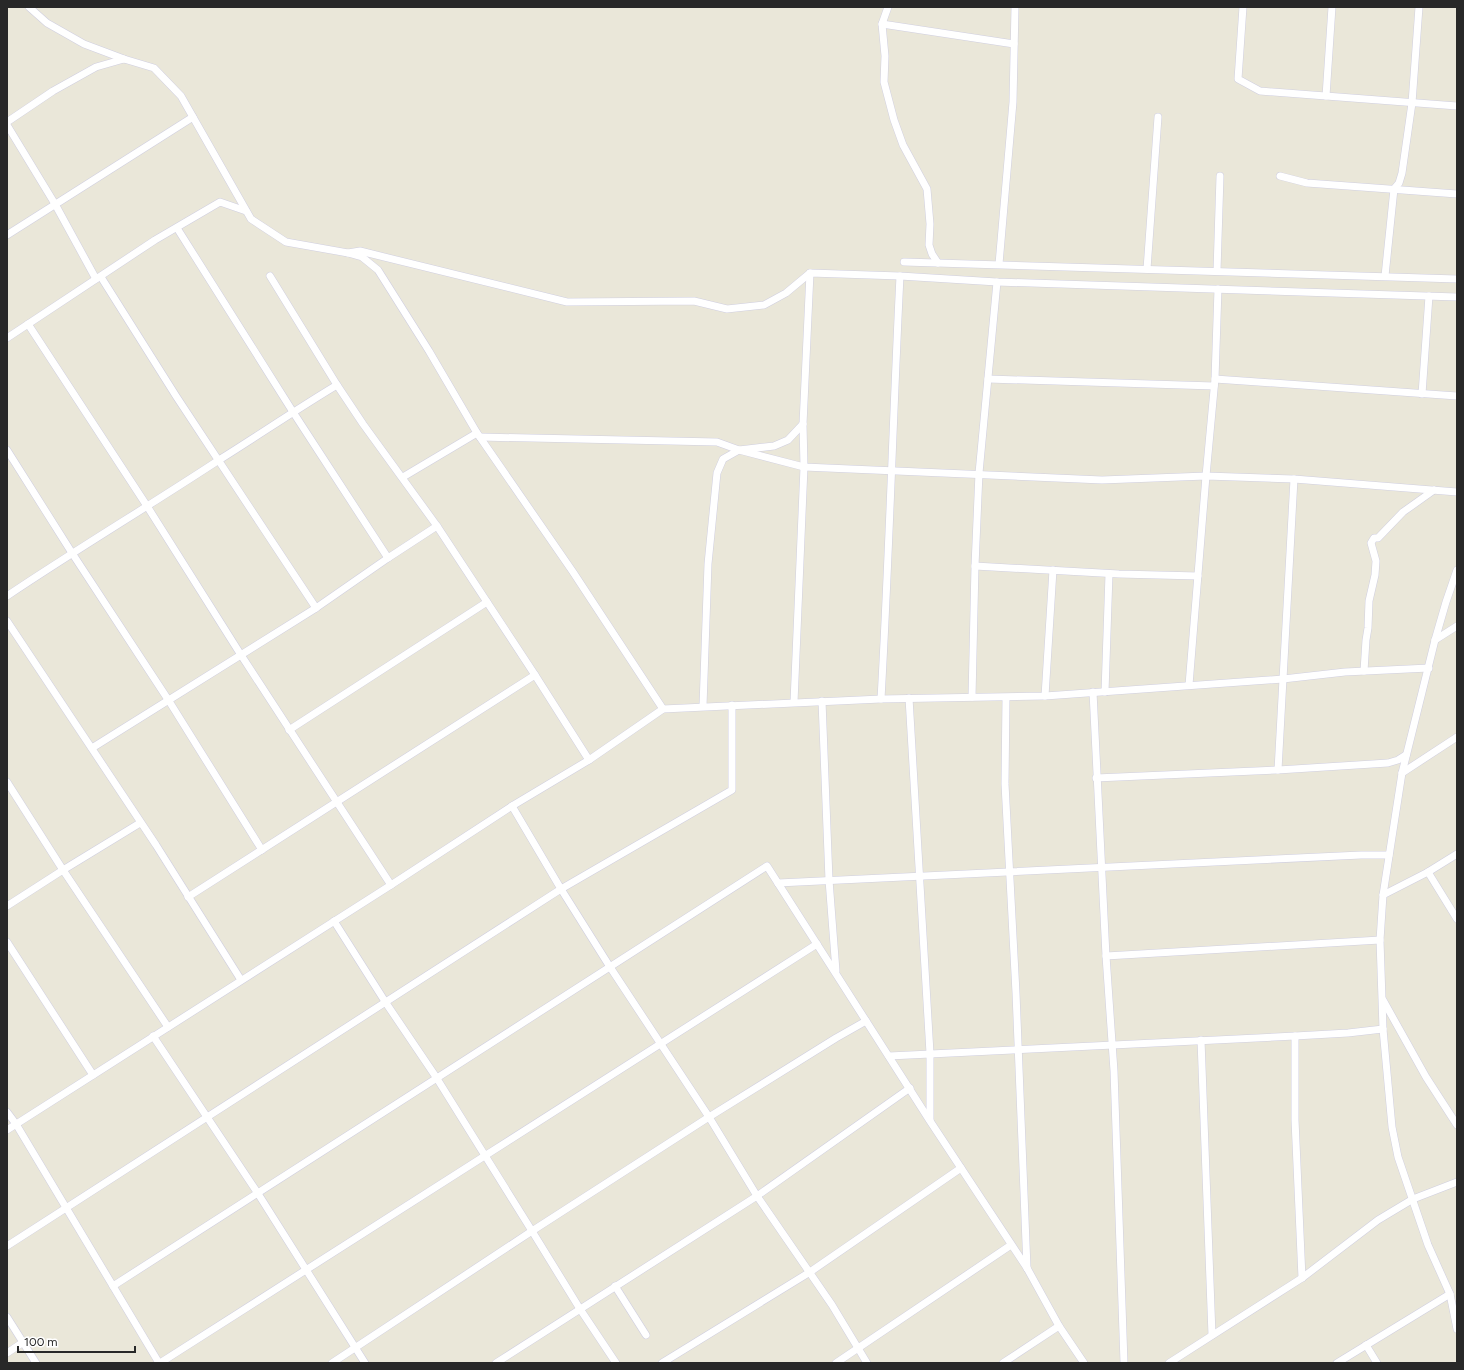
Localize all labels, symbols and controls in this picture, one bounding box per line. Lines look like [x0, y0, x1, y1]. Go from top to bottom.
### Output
scale bar [18, 1328, 135, 1354]
text: 100 m [24, 1335, 58, 1349]

